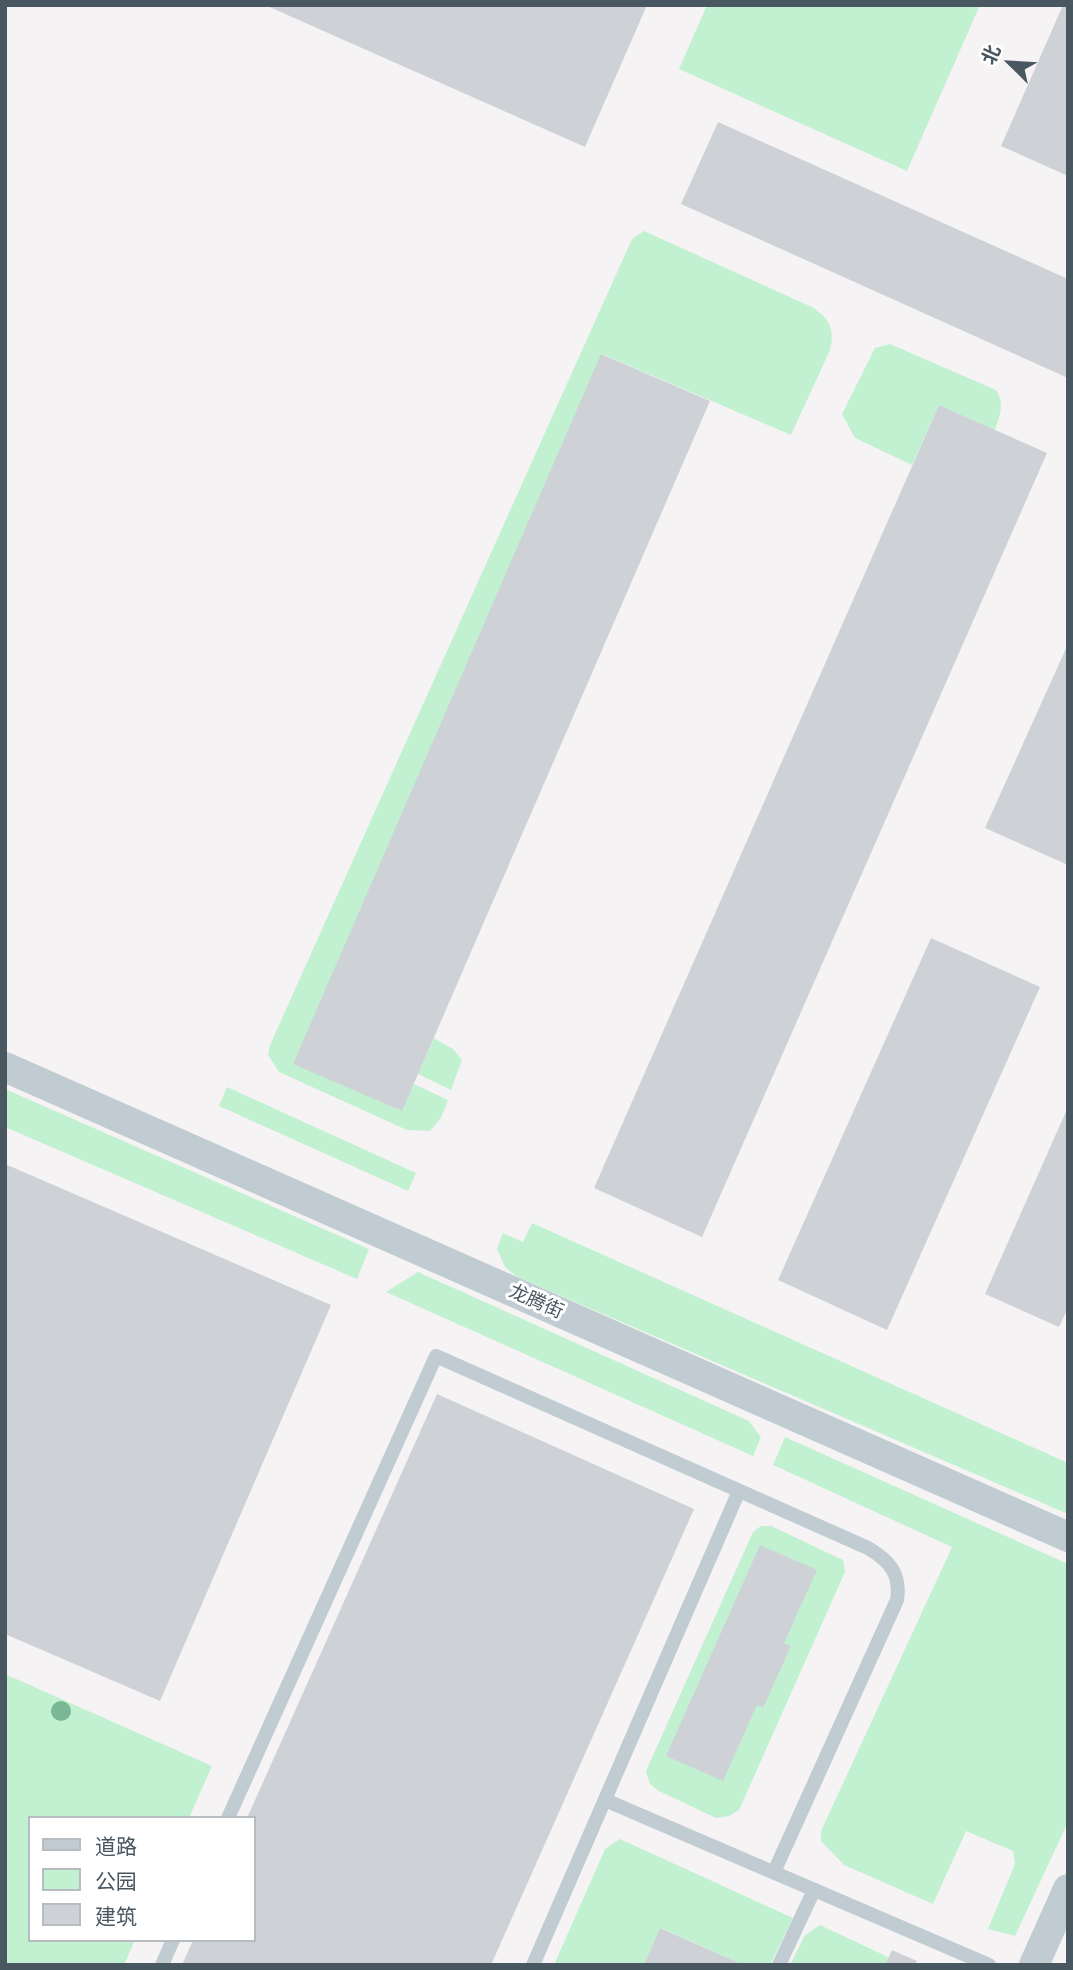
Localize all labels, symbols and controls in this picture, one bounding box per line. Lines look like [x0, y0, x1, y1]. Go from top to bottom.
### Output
north arrow [975, 28, 1045, 98]
text: 北 [976, 41, 1006, 68]
street label: 龙腾街 [505, 1280, 567, 1324]
legend [28, 1816, 256, 1942]
text: 道路 [95, 1833, 137, 1860]
text: 公园 [95, 1868, 137, 1895]
text: 建筑 [95, 1903, 137, 1930]

